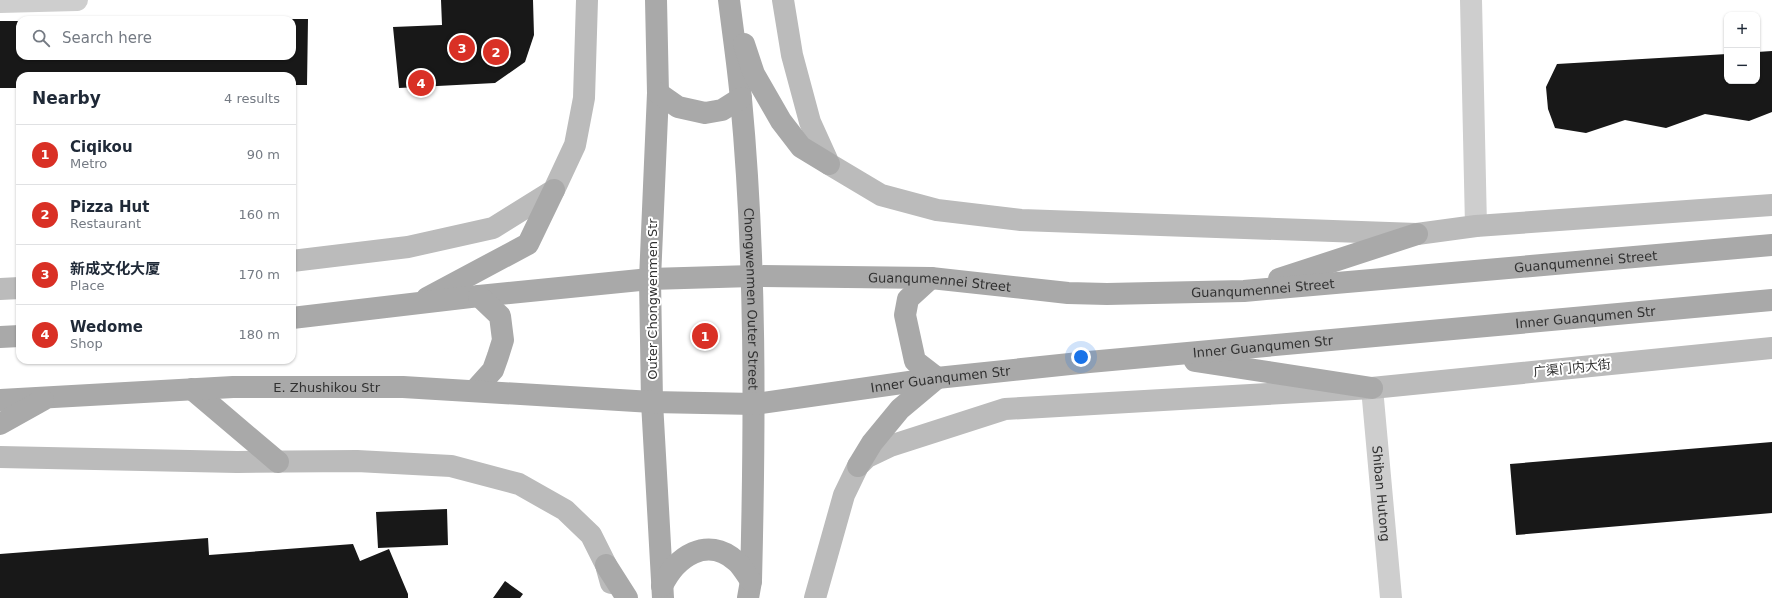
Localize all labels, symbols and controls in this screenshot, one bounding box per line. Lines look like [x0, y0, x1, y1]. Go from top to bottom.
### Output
map controls [1724, 12, 1760, 84]
button: + [1724, 12, 1760, 48]
search box [16, 16, 296, 60]
icon: search [30, 27, 52, 49]
text: Search here [62, 29, 152, 47]
pin: 3 [449, 33, 475, 63]
pin: 2 [483, 37, 509, 67]
button: − [1724, 48, 1760, 84]
pin: 4 [408, 68, 434, 98]
text: Nearby [32, 88, 101, 108]
text: 4 results [224, 91, 280, 106]
text: Ciqikou [70, 138, 133, 156]
text: 1 [40, 147, 50, 162]
text: 90 m [247, 147, 280, 162]
text: Metro [70, 156, 107, 171]
text: Pizza Hut [70, 198, 149, 216]
text: 2 [40, 207, 50, 222]
text: 160 m [238, 207, 280, 222]
street label: Chongwenmen Outer Street [741, 207, 761, 390]
text: Restaurant [70, 216, 141, 231]
street label: Outer Chongwenmen Str [645, 218, 660, 380]
street label: Guanqumennei Street [1514, 248, 1658, 275]
text: 新成文化大厦 [70, 260, 160, 278]
text: 3 [40, 267, 50, 282]
text: 170 m [238, 267, 280, 282]
street label: Guanqumennei Street [868, 270, 1012, 294]
street label: Guanqumennei Street [1191, 276, 1335, 300]
text: Place [70, 278, 105, 293]
street label: Inner Guanqumen Str [1515, 303, 1657, 331]
text: Wedome [70, 318, 143, 336]
pin: 1 [692, 321, 718, 351]
text: 4 [40, 327, 50, 342]
text: 180 m [238, 327, 280, 342]
street label: Inner Guanqumen Str [1192, 332, 1334, 360]
text: Shop [70, 336, 103, 351]
your location [1071, 347, 1091, 367]
street label: 广渠门内大街 [1532, 356, 1612, 380]
street label: Inner Guanqumen Str [870, 363, 1012, 395]
street label: E. Zhushikou Str [273, 380, 381, 395]
street label: Shiban Hutong [1370, 445, 1393, 542]

